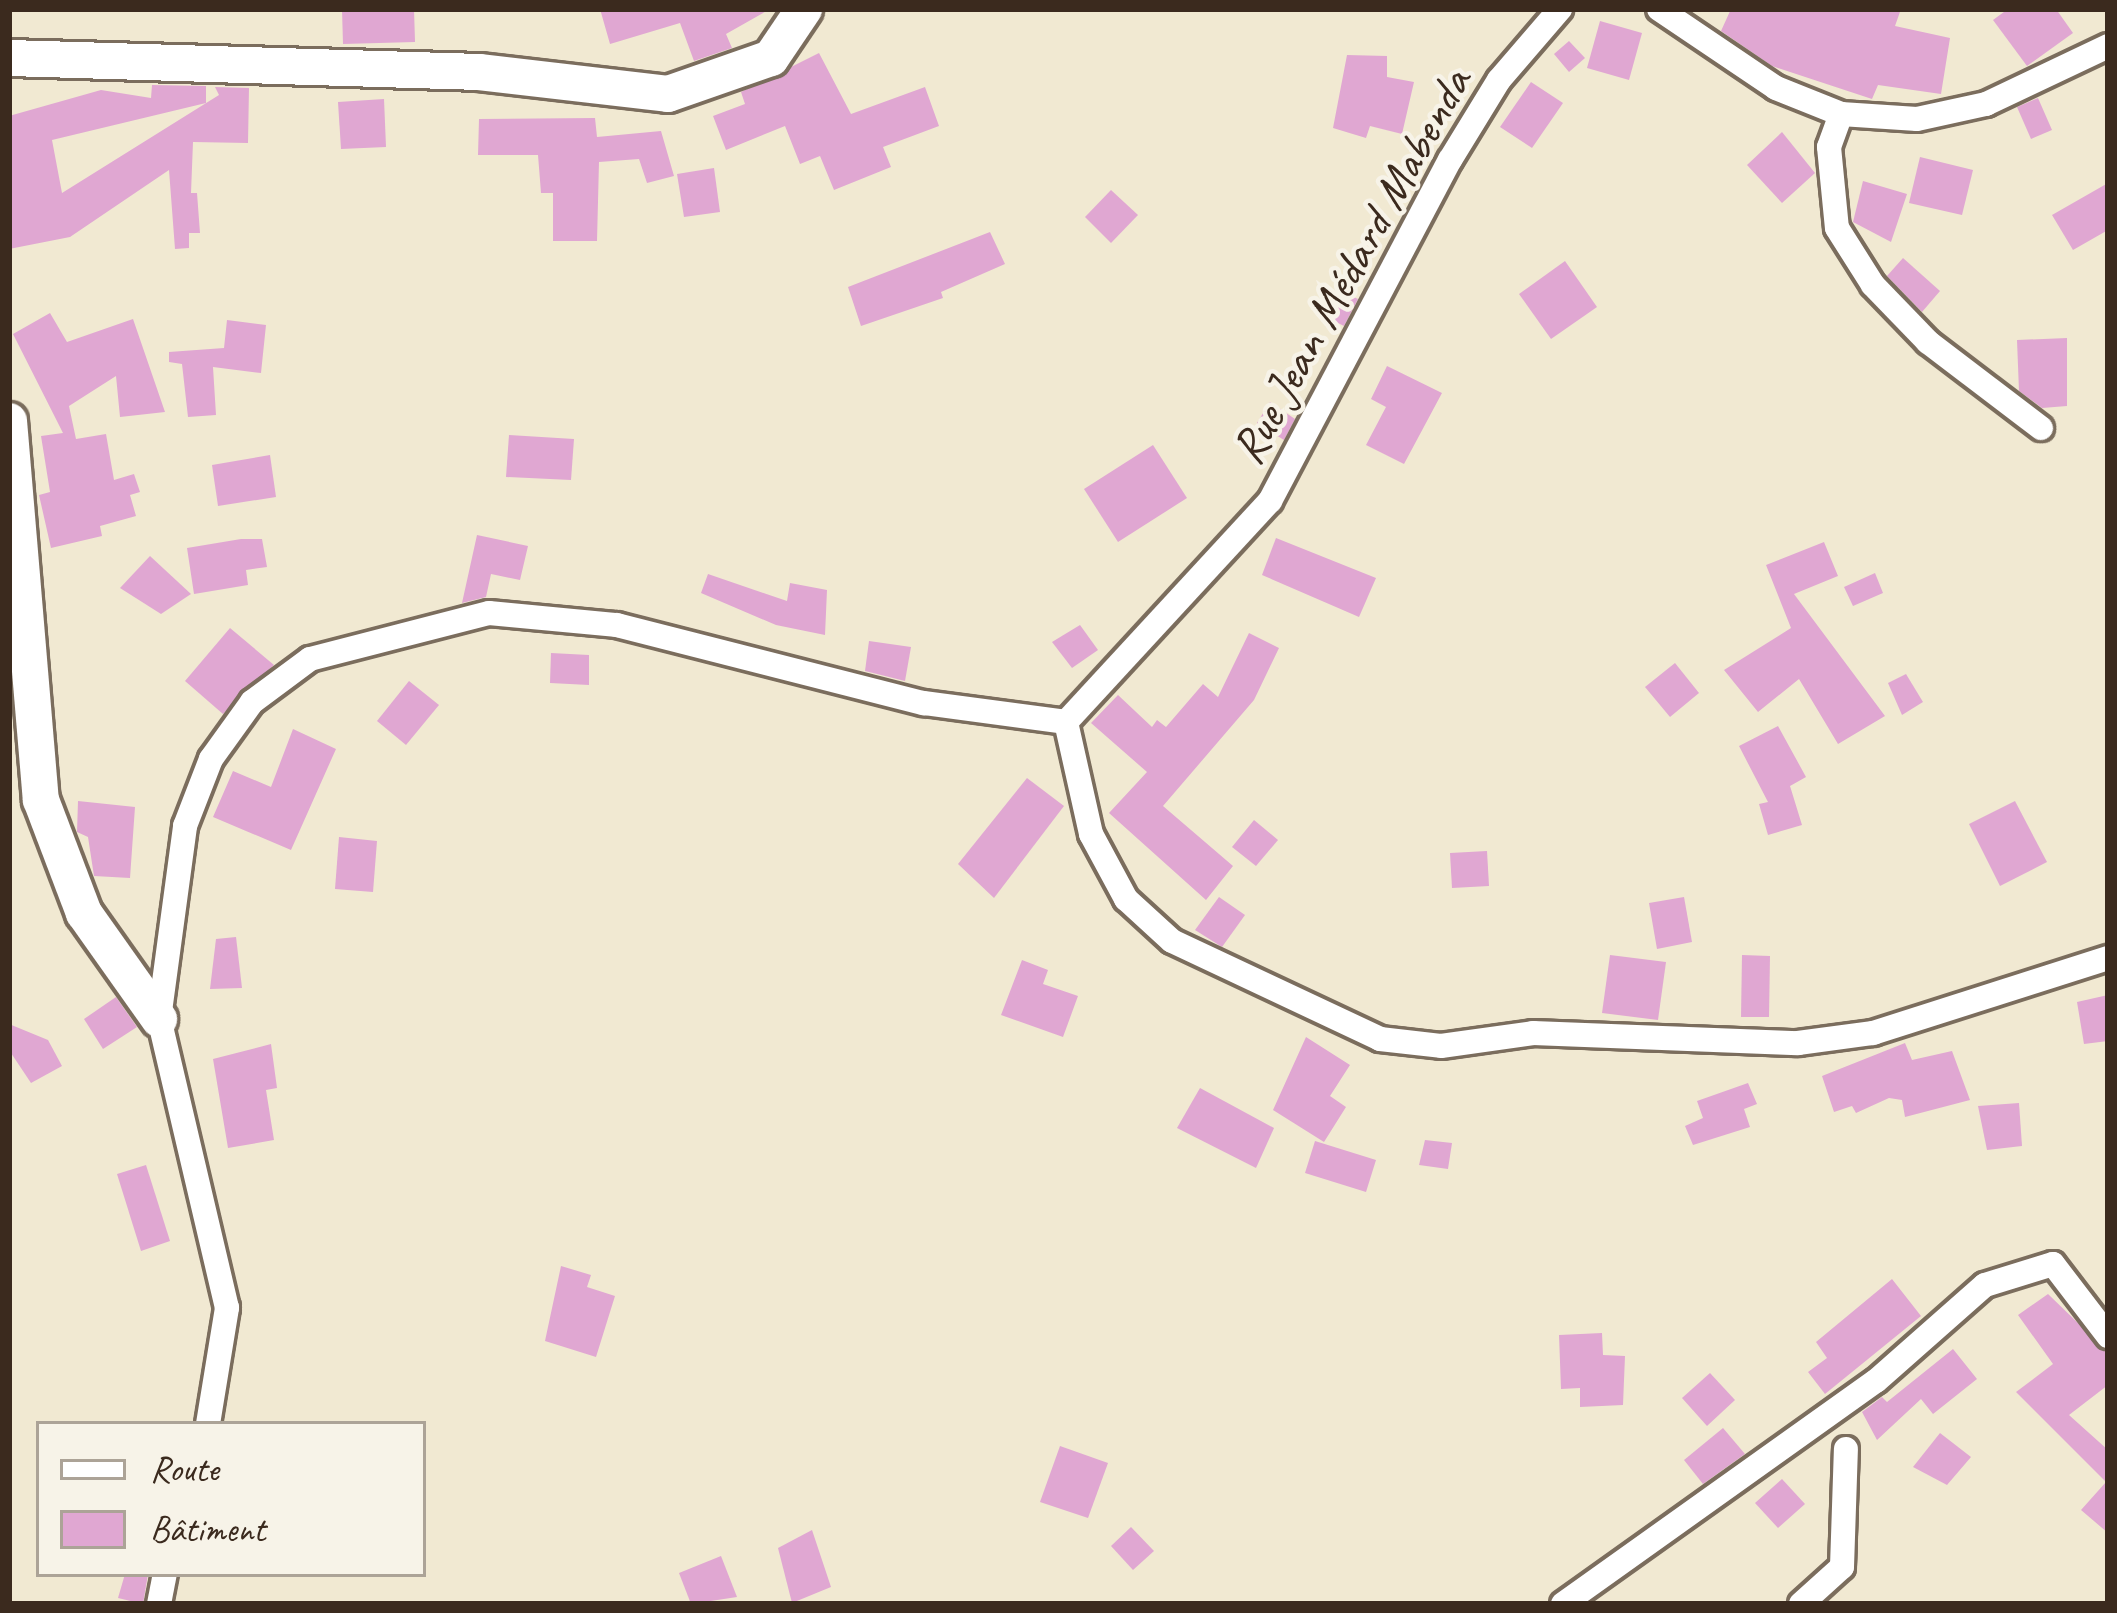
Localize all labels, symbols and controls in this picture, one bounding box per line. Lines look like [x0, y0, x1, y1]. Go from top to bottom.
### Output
street label: Rue Jean Médard Mabenda [1219, 59, 1483, 473]
legend [36, 1421, 426, 1577]
text: Route [150, 1446, 219, 1492]
text: Bâtiment [150, 1506, 265, 1552]

